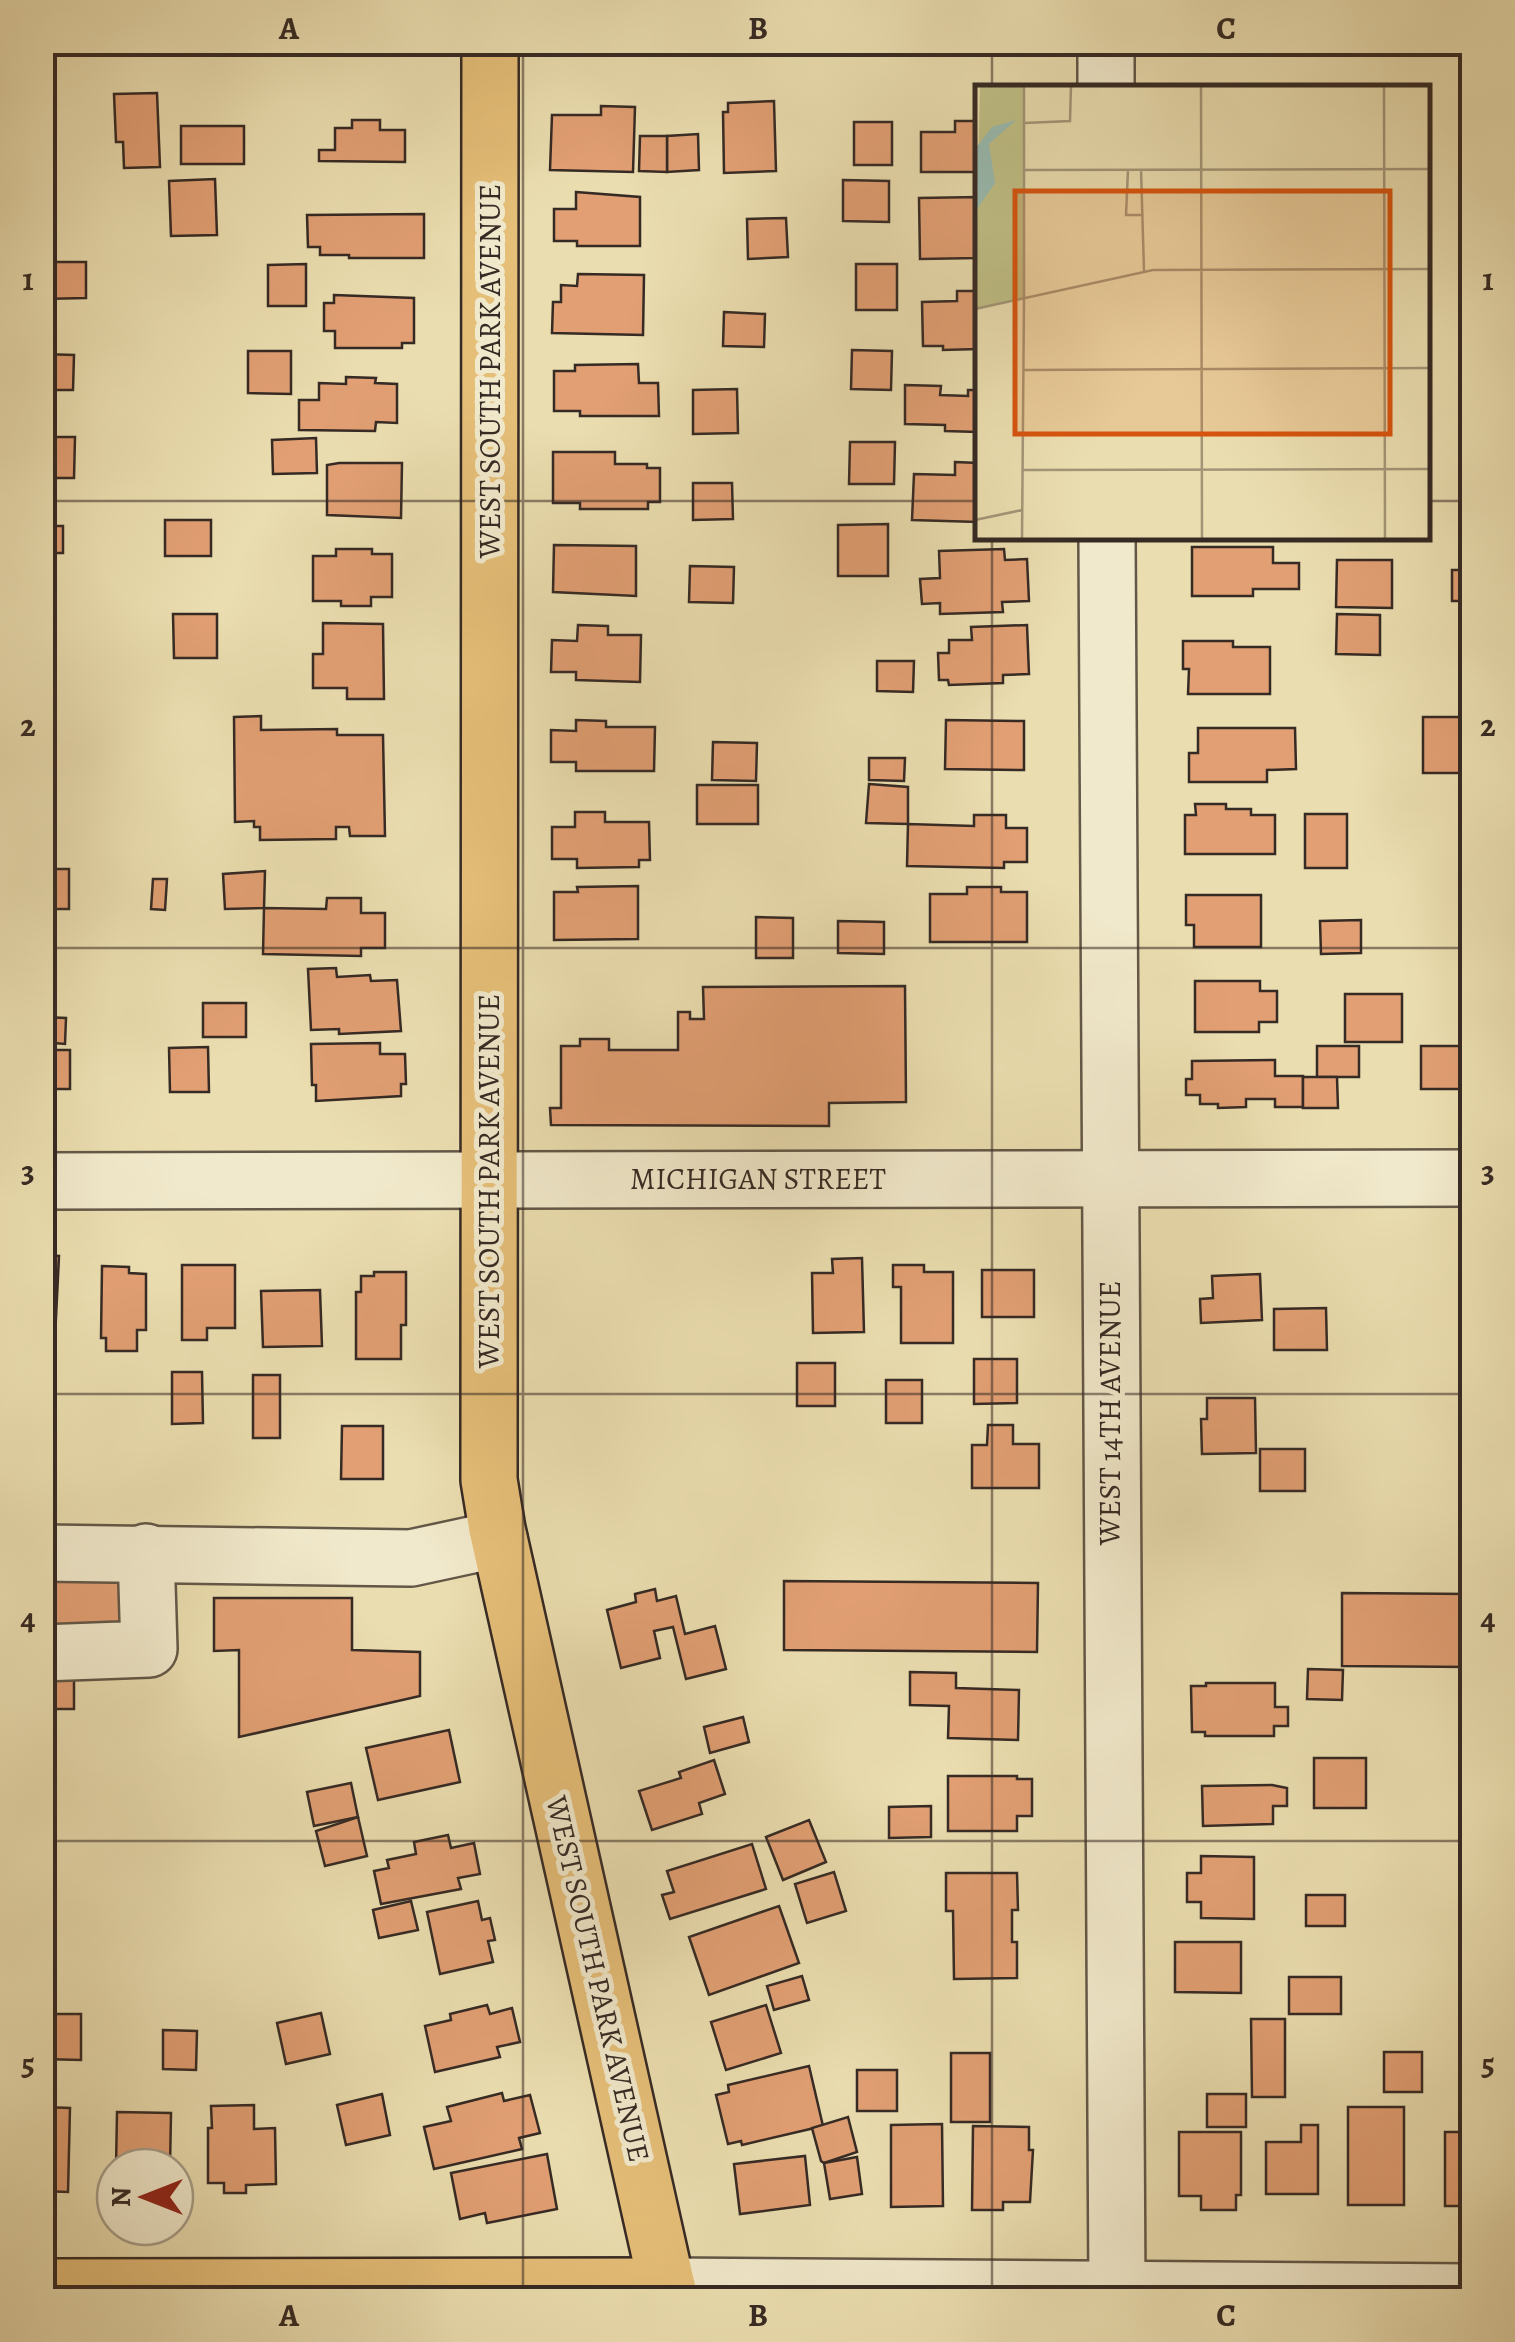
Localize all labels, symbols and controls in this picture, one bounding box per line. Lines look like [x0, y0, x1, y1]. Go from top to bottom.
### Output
text: A [278, 6, 300, 50]
text: B [748, 6, 768, 50]
text: C [1216, 6, 1236, 50]
inset map [975, 85, 1430, 540]
street label: WEST SOUTH PARK AVENUE [470, 184, 510, 559]
text: 1 [22, 257, 34, 301]
text: 1 [1482, 257, 1494, 301]
text: 2 [20, 703, 36, 747]
text: 2 [1480, 703, 1496, 747]
street label: WEST SOUTH PARK AVENUE [469, 994, 509, 1369]
text: 3 [21, 1149, 35, 1193]
text: 3 [1481, 1149, 1495, 1193]
street label: MICHIGAN STREET [630, 1159, 887, 1199]
street label: WEST 14TH AVENUE [1090, 1281, 1130, 1546]
text: 4 [20, 1596, 36, 1640]
text: 4 [1480, 1596, 1496, 1640]
street label: WEST SOUTH PARK AVENUE [536, 1791, 660, 2166]
text: 5 [21, 2042, 35, 2086]
text: 5 [1481, 2042, 1495, 2086]
north arrow [95, 2147, 195, 2247]
text: N [102, 2187, 140, 2207]
text: A [278, 2293, 300, 2337]
text: B [748, 2293, 768, 2337]
text: C [1216, 2293, 1236, 2337]

